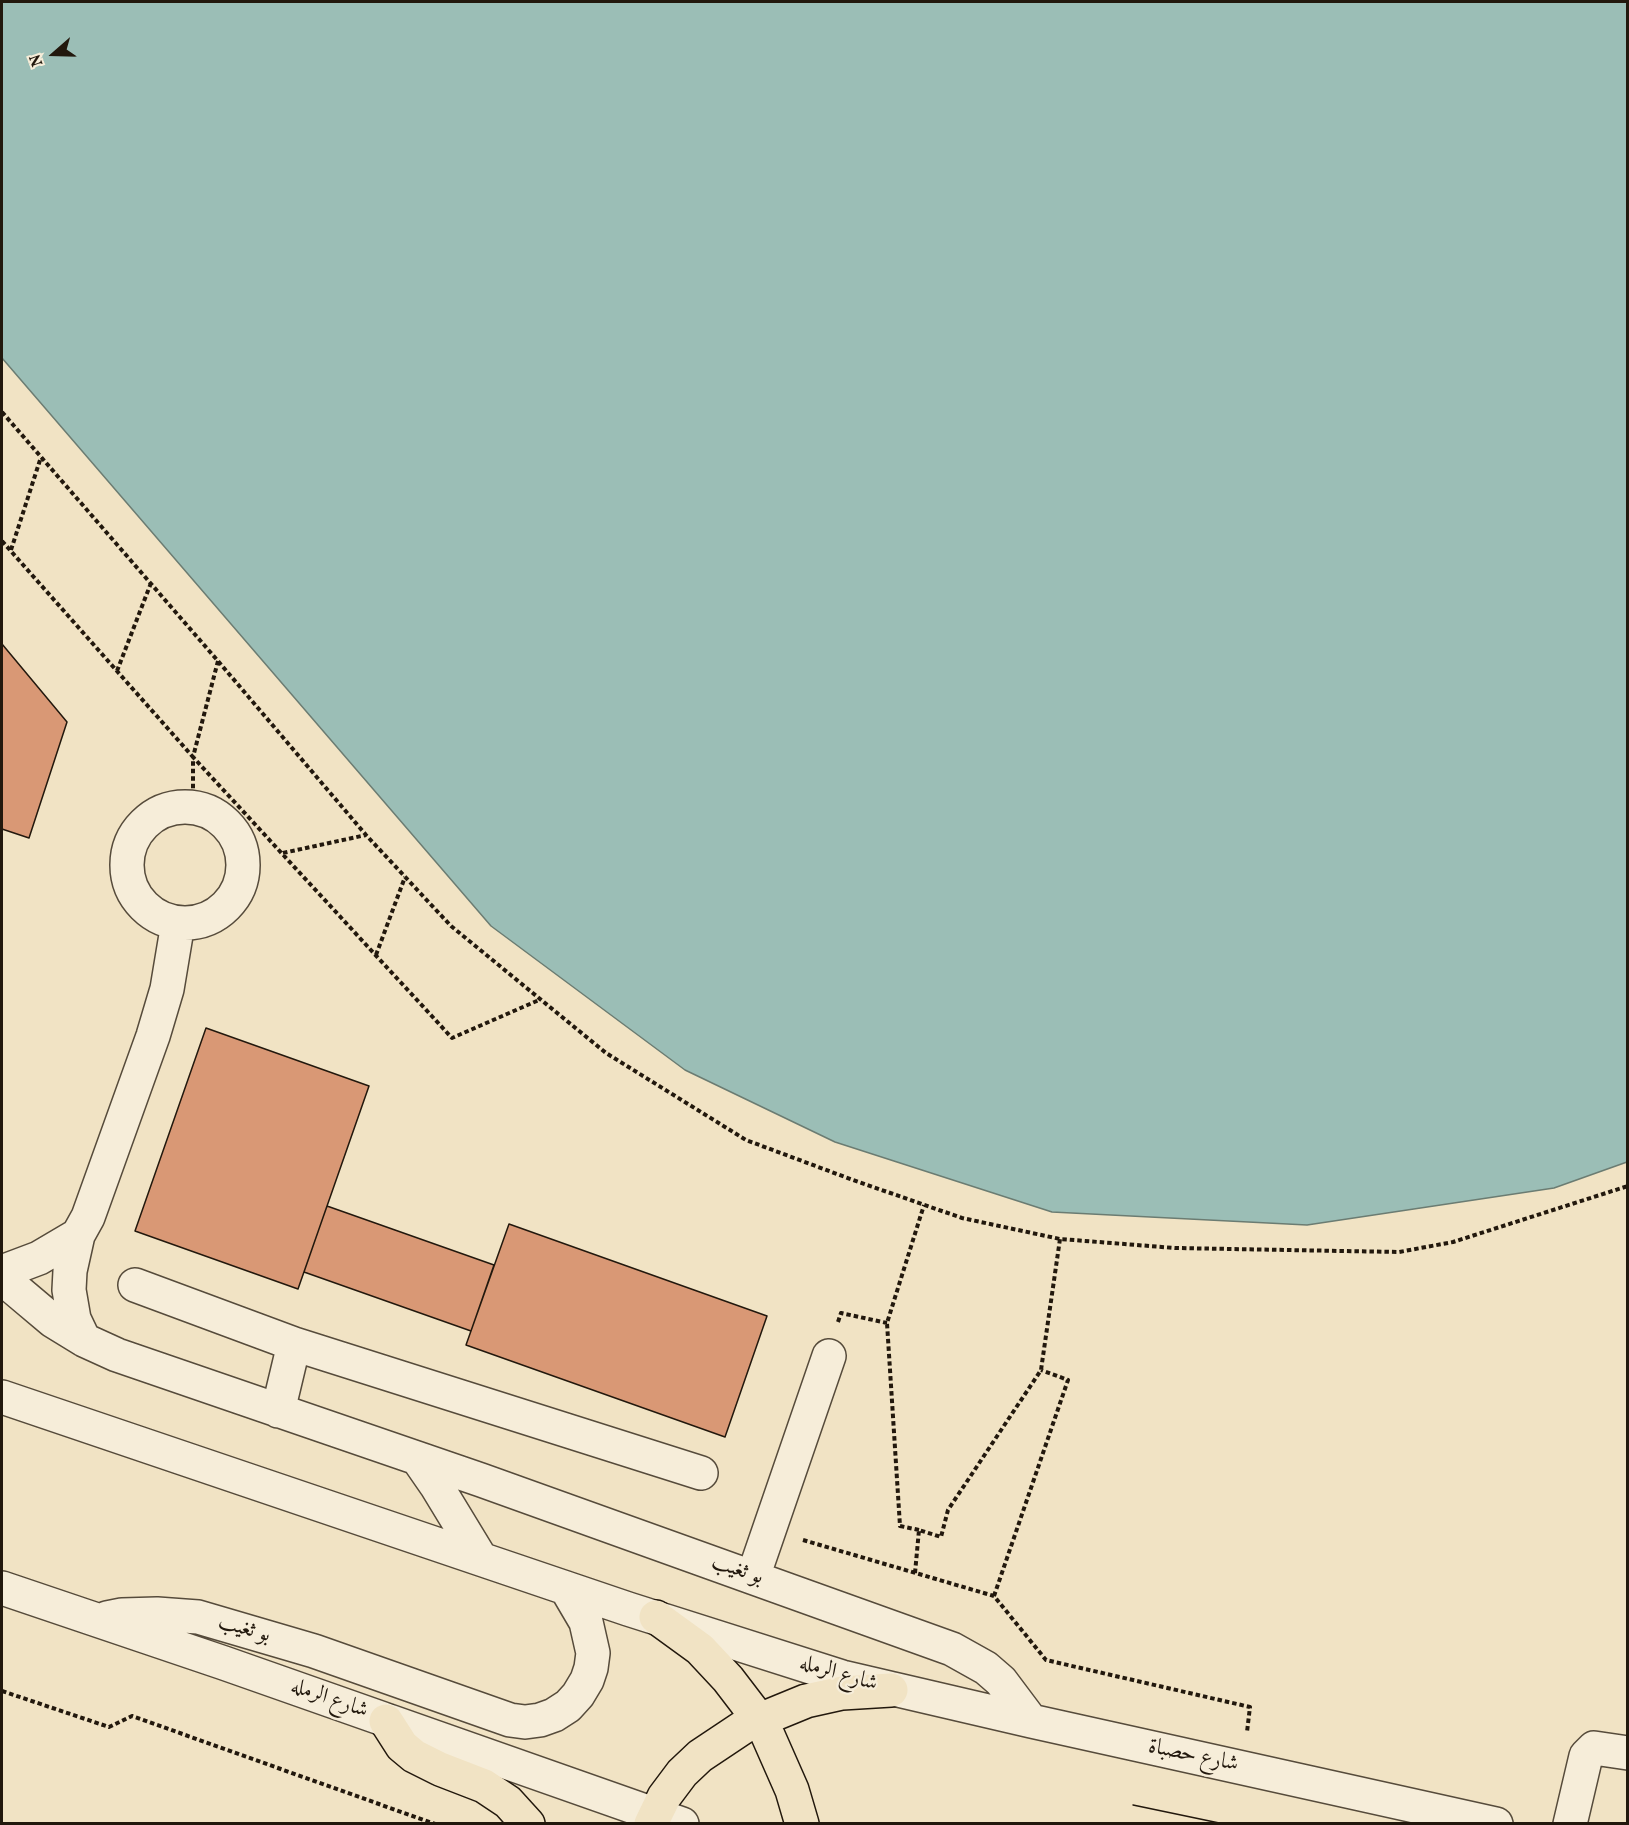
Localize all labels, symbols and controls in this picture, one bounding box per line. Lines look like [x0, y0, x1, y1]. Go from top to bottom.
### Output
north arrow [24, 24, 84, 84]
text: N [25, 51, 49, 69]
street label: بو ثغيب [708, 1550, 766, 1592]
street label: بو ثغيب [215, 1610, 273, 1650]
street label: شارع الرمله [796, 1651, 880, 1699]
street label: شارع الرمله [287, 1674, 371, 1726]
street label: شارع حصباة [1146, 1735, 1240, 1779]

